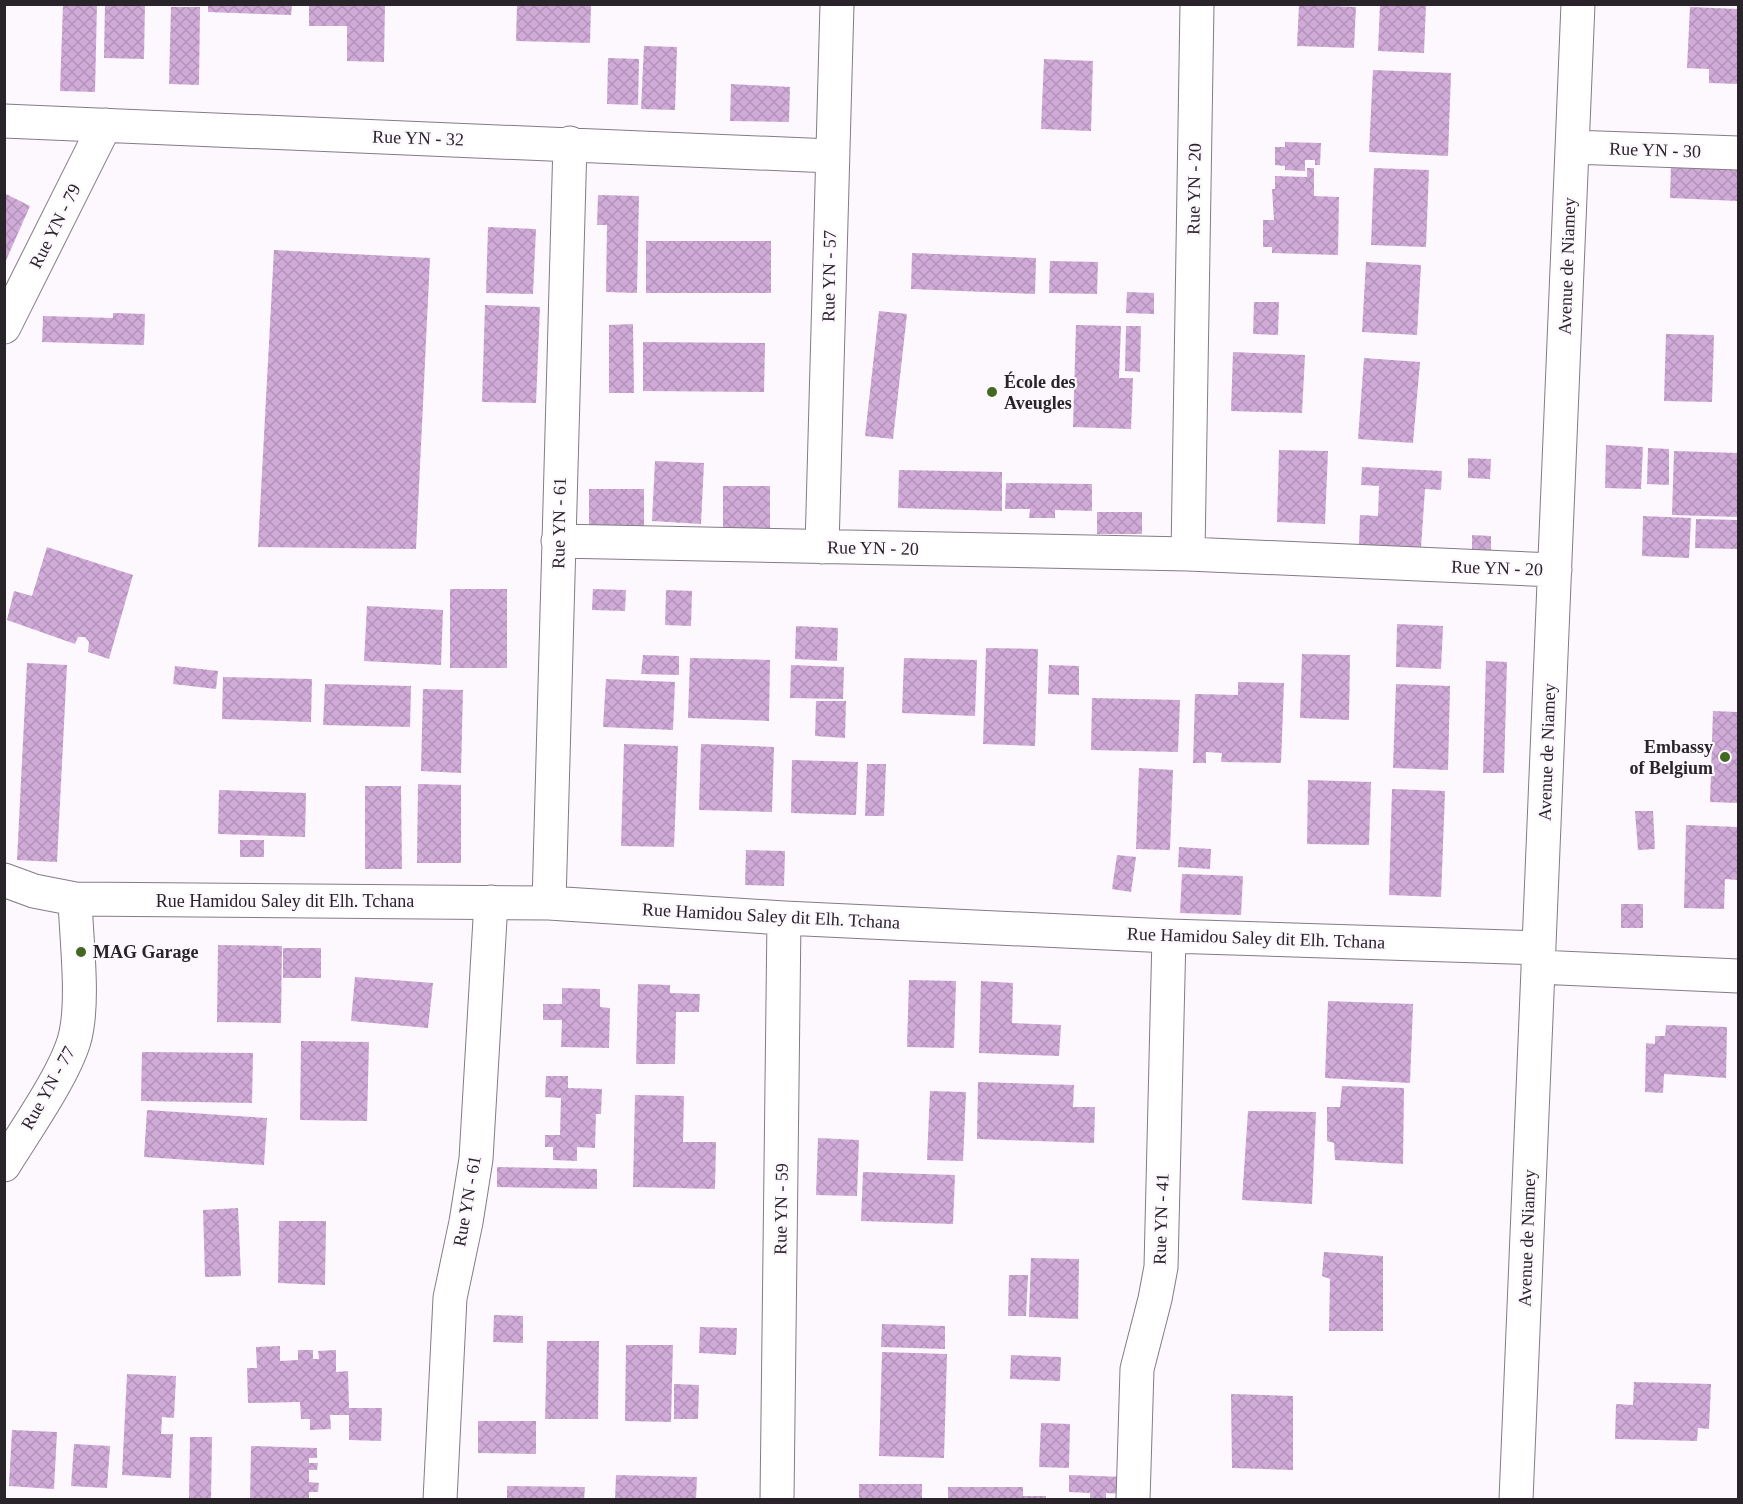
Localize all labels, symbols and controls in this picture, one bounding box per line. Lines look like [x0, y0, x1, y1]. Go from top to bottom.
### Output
street label: Rue YN - 32 [372, 126, 464, 150]
street label: Rue YN - 30 [1609, 138, 1701, 162]
street label: Rue YN - 20 [1183, 143, 1205, 235]
street label: Rue YN - 79 [25, 181, 85, 271]
street label: Avenue de Niamey [1555, 197, 1579, 335]
street label: Rue YN - 57 [818, 230, 840, 322]
place label: École des Aveugles [1004, 371, 1076, 413]
marker: École des Aveugles [985, 385, 999, 399]
street label: Rue YN - 61 [548, 477, 570, 569]
street label: Rue YN - 20 [827, 537, 919, 559]
street label: Rue YN - 20 [1451, 556, 1543, 580]
street label: Avenue de Niamey [1535, 683, 1559, 821]
place label: Embassy of Belgium [1630, 737, 1713, 778]
marker: Embassy of Belgium [1718, 750, 1732, 764]
street label: Rue Hamidou Saley dit Elh. Tchana [156, 891, 414, 911]
street label: Rue Hamidou Saley dit Elh. Tchana [641, 899, 901, 933]
street label: Rue Hamidou Saley dit Elh. Tchana [1127, 923, 1385, 953]
place label: MAG Garage [93, 942, 198, 962]
marker: MAG Garage [74, 945, 88, 959]
street label: Rue YN - 77 [17, 1043, 79, 1133]
street label: Rue YN - 61 [449, 1154, 485, 1248]
street label: Rue YN - 59 [770, 1163, 792, 1255]
street label: Avenue de Niamey [1515, 1169, 1539, 1307]
street label: Rue YN - 41 [1149, 1173, 1173, 1265]

